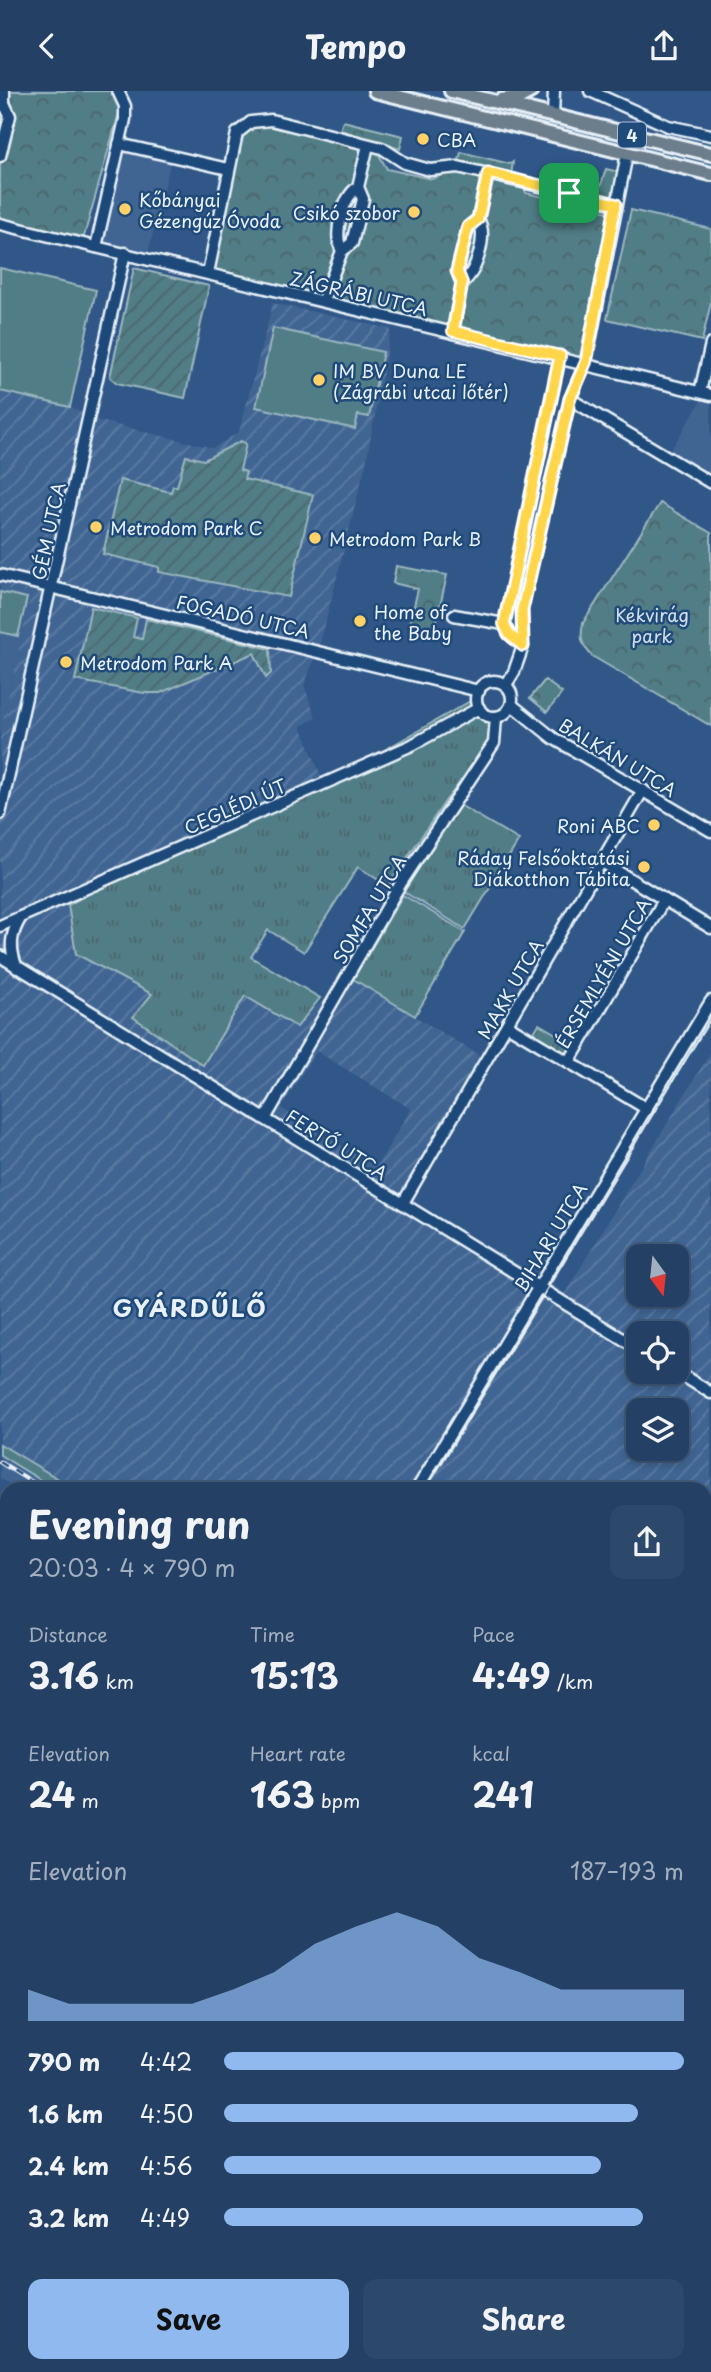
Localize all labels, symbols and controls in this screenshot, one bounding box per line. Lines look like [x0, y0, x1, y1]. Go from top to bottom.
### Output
text: Tempo [305, 22, 406, 70]
icon: back [28, 27, 66, 65]
icon: share [645, 27, 683, 65]
road number: 4 [618, 123, 646, 147]
place label: CBA [437, 126, 477, 153]
marker: CBA [415, 131, 431, 147]
pin [539, 163, 599, 223]
icon: arrive [550, 174, 588, 212]
place label: Kőbányai Gézengúz Óvoda [139, 186, 281, 234]
place label: Csikó szobor [293, 199, 401, 226]
marker: Kőbányai Gézengúz Óvoda [117, 201, 133, 217]
marker: Csikó szobor [406, 204, 422, 220]
street label: ZÁGRÁBI UTCA [287, 264, 431, 322]
place label: IM BV Duna LE (Zágrábi utcai lőtér) [333, 357, 509, 405]
marker: IM BV Duna LE (Zágrábi utcai lőtér) [311, 372, 327, 388]
street label: GÉM UTCA [24, 480, 72, 582]
place label: Metrodom Park C [110, 514, 263, 541]
marker: Metrodom Park C [88, 519, 104, 535]
place label: Metrodom Park B [329, 525, 481, 552]
marker: Metrodom Park B [307, 530, 323, 546]
street label: FOGADÓ UTCA [174, 588, 312, 644]
place label: Home of the Baby [374, 598, 452, 646]
park label: Kékvirág park [615, 601, 689, 649]
marker: Home of the Baby [352, 613, 368, 629]
place label: Metrodom Park A [80, 649, 233, 676]
marker: Metrodom Park A [58, 654, 74, 670]
street label: BALKÁN UTCA [554, 711, 682, 803]
street label: CEGLÉDI ÚT [179, 771, 291, 841]
place label: Roni ABC [557, 812, 640, 839]
marker: Roni ABC [646, 817, 662, 833]
place label: Ráday Felsőoktatási Diákotthon Tábita [457, 844, 631, 892]
street label: SOMFA UTCA [326, 849, 412, 969]
marker: Ráday Felsőoktatási Diákotthon Tábita [636, 859, 652, 875]
street label: ÉRSEMLYÉNI UTCA [549, 893, 657, 1053]
street label: MAKK UTCA [470, 934, 550, 1044]
street label: FERTŐ UTCA [281, 1102, 393, 1186]
street label: BIHARI UTCA [507, 1177, 593, 1297]
north arrow [626, 1244, 690, 1307]
map controls [626, 1244, 689, 1461]
district label: GYÁRDŰLŐ [112, 1289, 268, 1325]
button: locate [626, 1321, 689, 1384]
button: layers [626, 1398, 689, 1461]
text: Evening run [28, 1495, 250, 1552]
button: share [610, 1505, 684, 1579]
text: 20:03 · 4 × 790 m [28, 1550, 236, 1585]
text: Distance [28, 1620, 108, 1648]
text: Time [250, 1620, 295, 1648]
text: Pace [472, 1620, 515, 1648]
text: 3.16 [28, 1648, 99, 1701]
text: 15:13 [250, 1648, 339, 1701]
text: 4:49 [472, 1648, 551, 1701]
text: km [99, 1667, 134, 1695]
text: /km [551, 1667, 593, 1695]
text: Elevation [28, 1739, 110, 1767]
text: Heart rate [250, 1739, 346, 1767]
text: kcal [472, 1739, 510, 1767]
text: 24 [28, 1767, 75, 1820]
text: 163 [250, 1767, 315, 1820]
text: 241 [472, 1767, 534, 1820]
text: m [75, 1786, 99, 1814]
text: bpm [315, 1786, 360, 1814]
text: Elevation [28, 1853, 127, 1888]
text: 187–193 m [570, 1853, 684, 1888]
text: 790 m [28, 2044, 100, 2079]
text: 4:42 [140, 2044, 192, 2079]
text: 1.6 km [28, 2096, 103, 2131]
text: 4:50 [140, 2096, 193, 2131]
text: 2.4 km [28, 2148, 109, 2183]
text: 4:56 [140, 2148, 193, 2183]
text: 3.2 km [28, 2200, 109, 2235]
text: 4:49 [140, 2200, 190, 2235]
button: Save [28, 2279, 349, 2359]
button: Share [363, 2279, 684, 2359]

